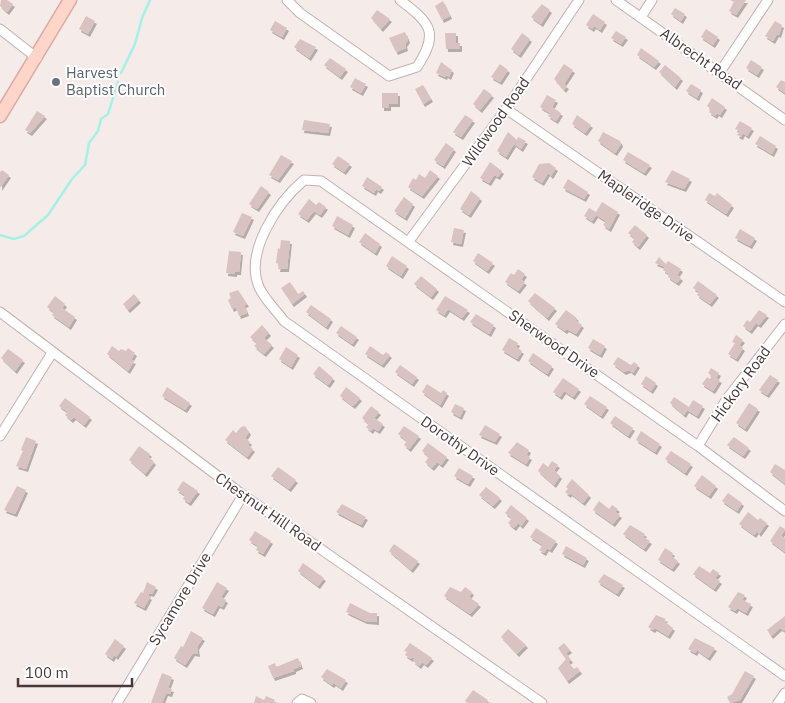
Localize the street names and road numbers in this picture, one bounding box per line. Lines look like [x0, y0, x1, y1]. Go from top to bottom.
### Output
street label: Albrecht Road [657, 23, 746, 94]
street label: Wildwood Road [458, 73, 533, 170]
street label: Mapleridge Drive [594, 165, 698, 246]
street label: Sherwood Drive [505, 305, 603, 382]
street label: Hickory Road [707, 342, 774, 425]
street label: Dorothy Drive [417, 411, 503, 480]
street label: Chestnut Hill Road [212, 468, 325, 555]
street label: Sycamore Drive [144, 549, 215, 649]

